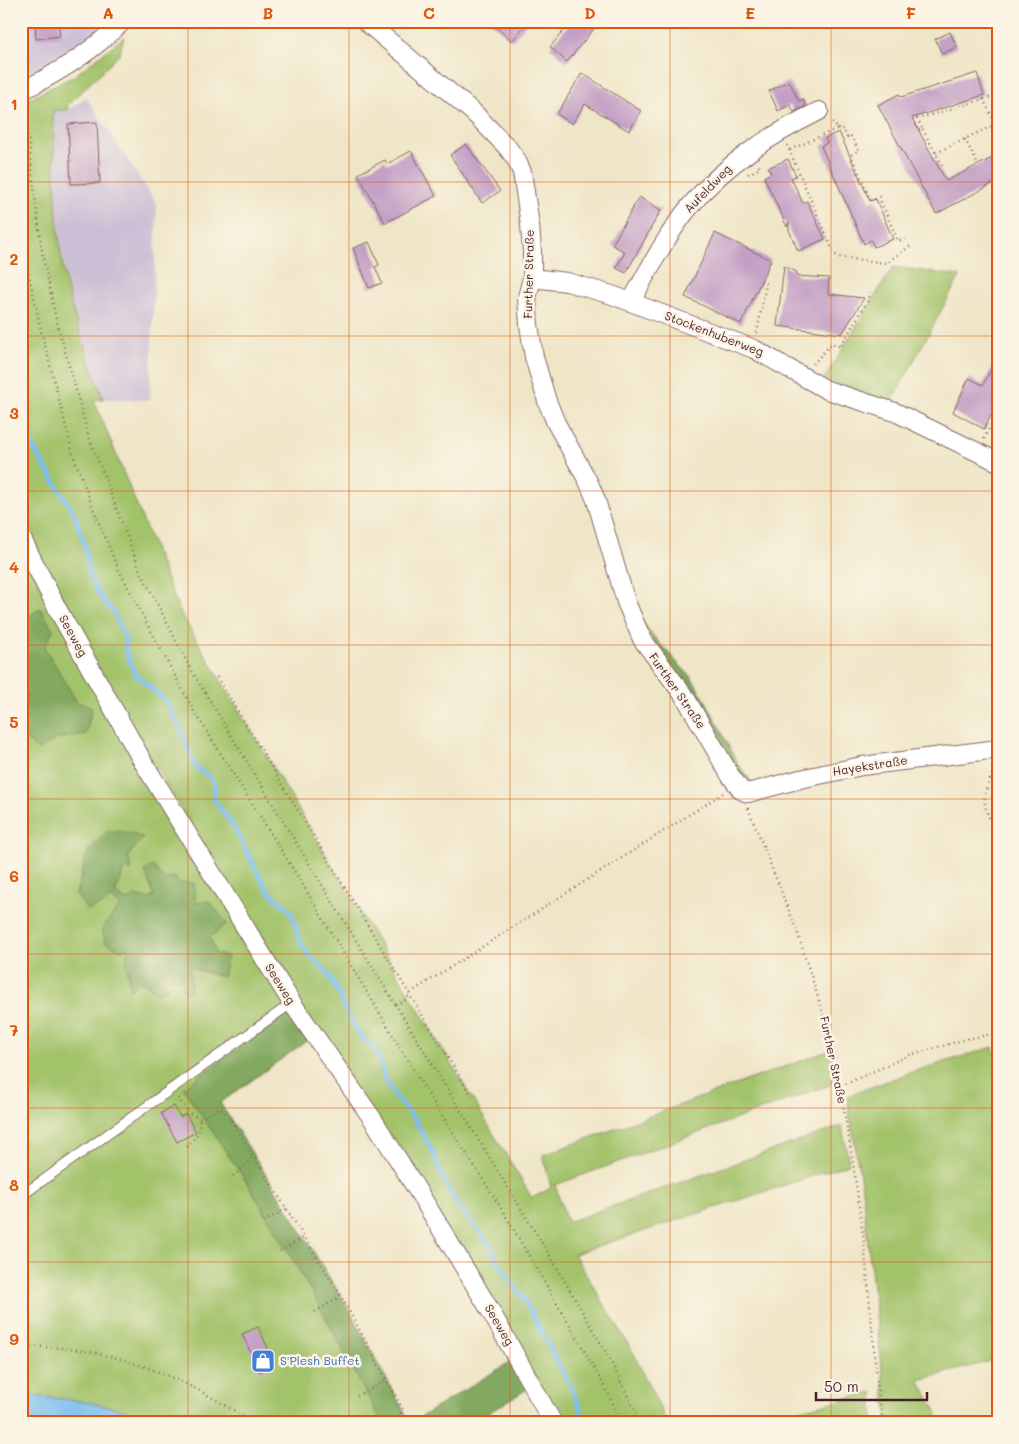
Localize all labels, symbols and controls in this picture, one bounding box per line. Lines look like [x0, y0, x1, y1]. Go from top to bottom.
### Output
text: A [102, 2, 114, 23]
text: B [263, 2, 273, 23]
text: C [423, 2, 435, 23]
text: D [584, 2, 596, 23]
text: E [745, 2, 755, 23]
text: F [906, 2, 916, 23]
text: 1 [10, 93, 18, 114]
street label: Aufeldweg [680, 161, 734, 216]
street label: Further Straße [519, 229, 537, 319]
text: 2 [10, 248, 19, 269]
street label: Stockenhuberweg [663, 307, 766, 359]
text: 3 [9, 402, 19, 423]
text: 4 [9, 556, 19, 577]
street label: Seeweg [56, 612, 92, 659]
street label: Further Straße [646, 649, 710, 732]
text: 5 [9, 711, 19, 732]
street label: Hayekstraße [831, 751, 909, 779]
text: 6 [9, 865, 19, 886]
street label: Seeweg [262, 960, 300, 1007]
street label: Further Straße [817, 1014, 851, 1105]
text: 7 [10, 1019, 19, 1040]
text: 8 [9, 1174, 19, 1195]
street label: Seeweg [482, 1301, 518, 1348]
text: 9 [9, 1328, 19, 1349]
shop icon: S'Plesh Buffet [250, 1348, 276, 1374]
place label: S'Plesh Buffet [280, 1352, 360, 1368]
scale bar [816, 1369, 928, 1401]
text: 50 m [824, 1376, 859, 1396]

